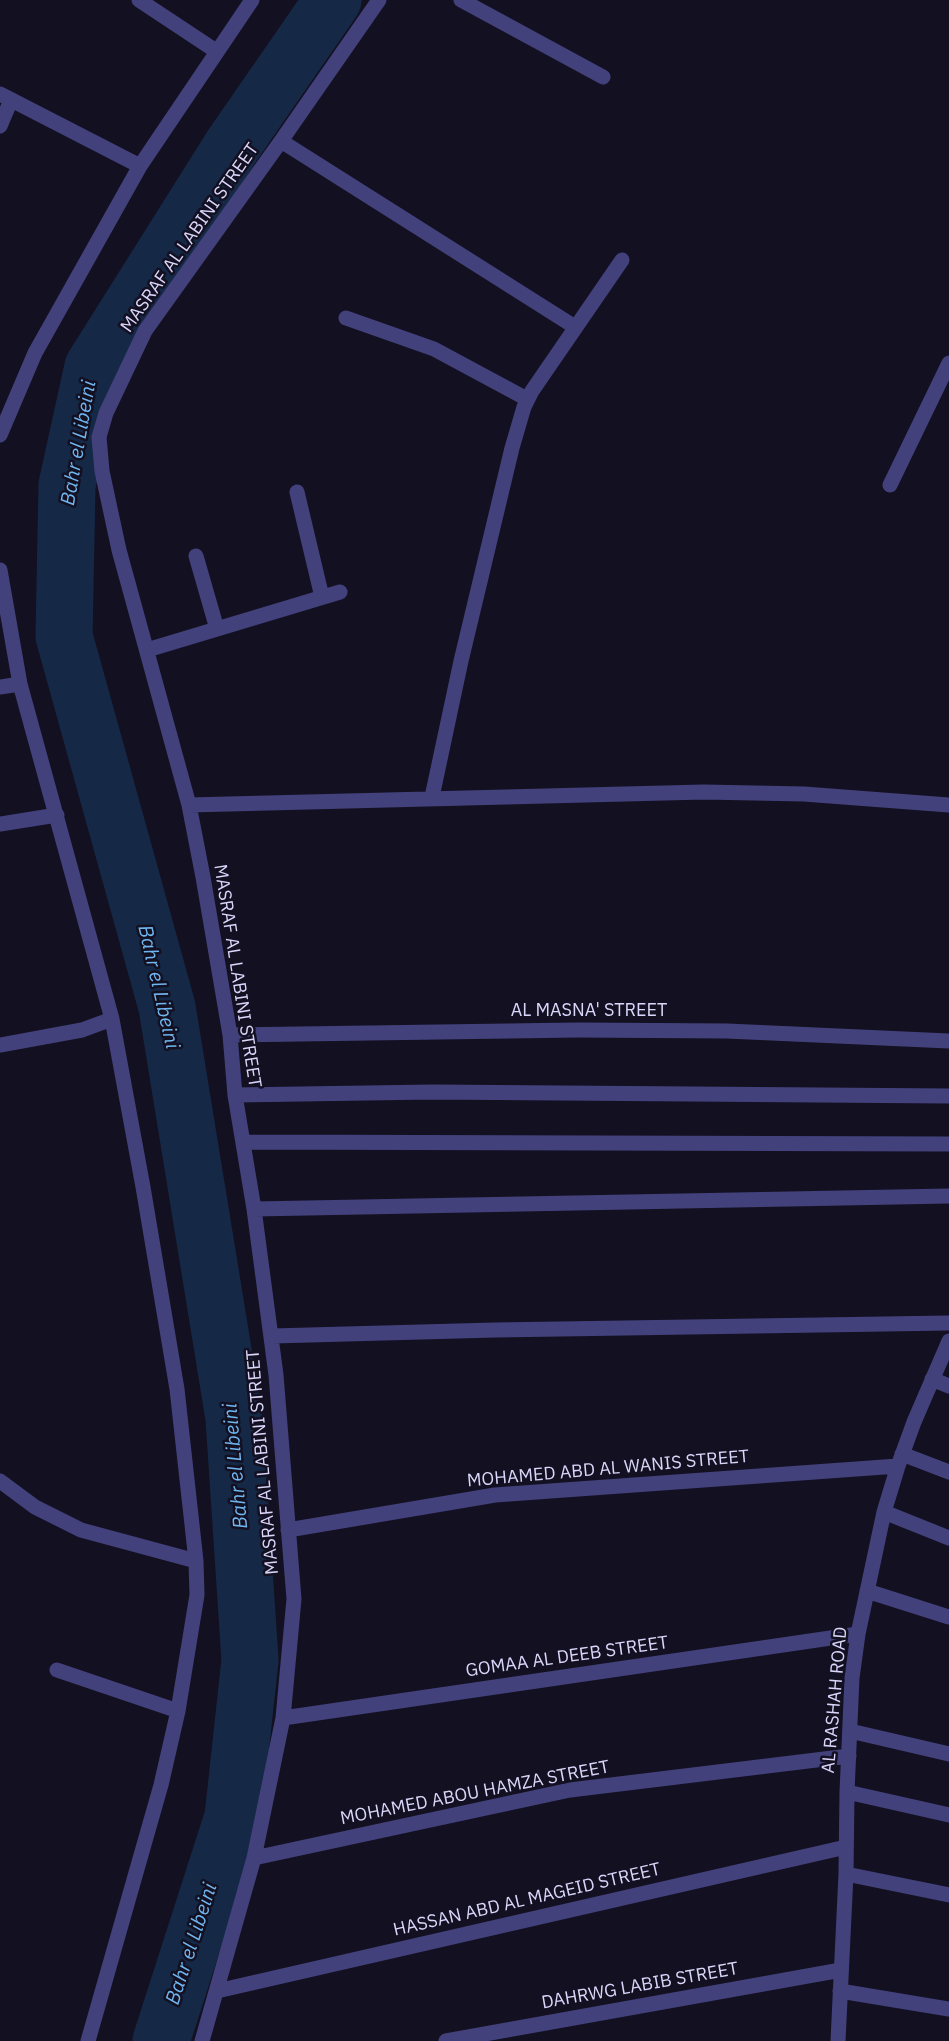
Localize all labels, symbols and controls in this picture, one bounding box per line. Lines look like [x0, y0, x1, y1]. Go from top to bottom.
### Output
street label: MASRAF AL LABINI STREET [116, 139, 264, 337]
water label: Bahr el Libeini [56, 379, 102, 507]
street label: MASRAF AL LABINI STREET [209, 863, 265, 1089]
water label: Bahr el Libeini [132, 923, 184, 1051]
street label: AL MASNA' STREET [511, 1000, 667, 1022]
street label: MASRAF AL LABINI STREET [242, 1348, 284, 1576]
water label: Bahr el Libeini [219, 1402, 253, 1530]
street label: MOHAMED ABD AL WANIS STREET [466, 1446, 750, 1492]
street label: AL RASHAH ROAD [818, 1626, 852, 1774]
street label: GOMAA AL DEEB STREET [464, 1632, 670, 1682]
street label: MOHAMED ABOU HAMZA STREET [338, 1756, 612, 1830]
street label: HASSAN ABD AL MAGEID STREET [391, 1859, 663, 1941]
water label: Bahr el Libeini [161, 1880, 223, 2008]
street label: DAHRWG LABIB STREET [540, 1958, 740, 2014]

